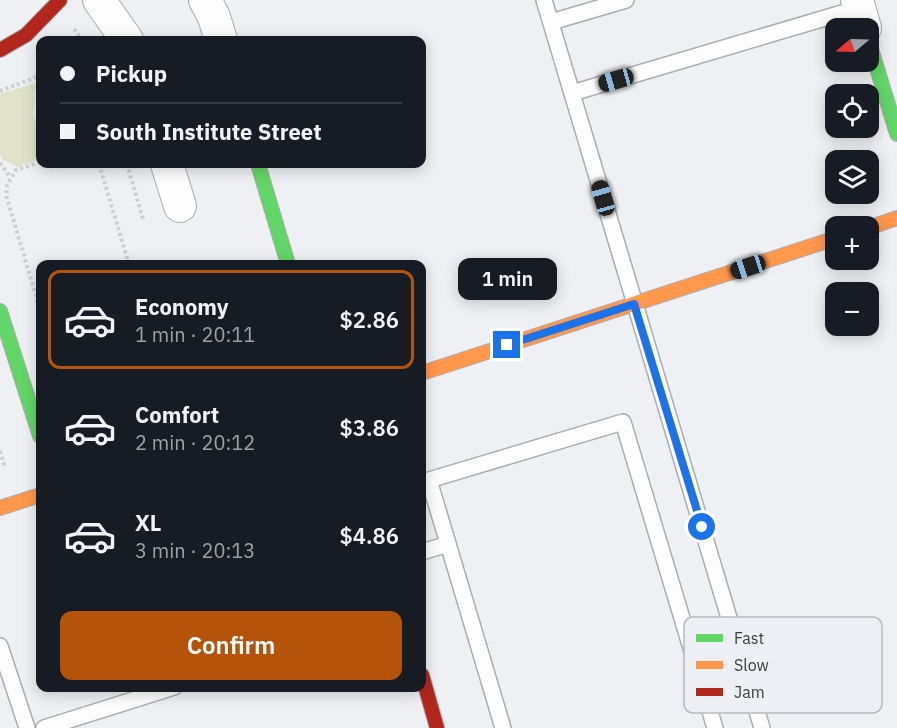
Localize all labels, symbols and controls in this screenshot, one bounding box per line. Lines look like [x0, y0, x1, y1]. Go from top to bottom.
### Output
north arrow [825, 18, 879, 72]
map controls [825, 18, 879, 336]
text: Pickup [96, 59, 167, 88]
car [596, 66, 636, 94]
button: locate [825, 84, 879, 138]
text: South Institute Street [96, 117, 322, 146]
button: layers [825, 150, 879, 204]
car [589, 178, 617, 218]
button: + [825, 216, 879, 270]
car [728, 253, 768, 281]
callout: 1 min [458, 258, 556, 300]
text: 1 min [482, 265, 533, 292]
button: − [825, 282, 879, 336]
text: Economy [135, 292, 229, 321]
icon: car [63, 293, 117, 347]
text: $2.86 [340, 305, 399, 334]
text: 1 min · 20:11 [135, 321, 255, 348]
route end [493, 331, 520, 358]
text: Comfort [135, 400, 219, 429]
icon: car [63, 401, 117, 455]
text: $3.86 [340, 413, 399, 442]
text: 2 min · 20:12 [135, 429, 255, 456]
text: XL [135, 508, 161, 537]
icon: car [63, 509, 117, 563]
route start [688, 513, 715, 540]
text: $4.86 [340, 521, 399, 550]
text: 3 min · 20:13 [135, 537, 255, 564]
button: Confirm [60, 611, 402, 680]
legend [684, 617, 882, 713]
text: Fast [734, 628, 764, 648]
text: Slow [734, 655, 769, 675]
text: Jam [734, 682, 765, 702]

